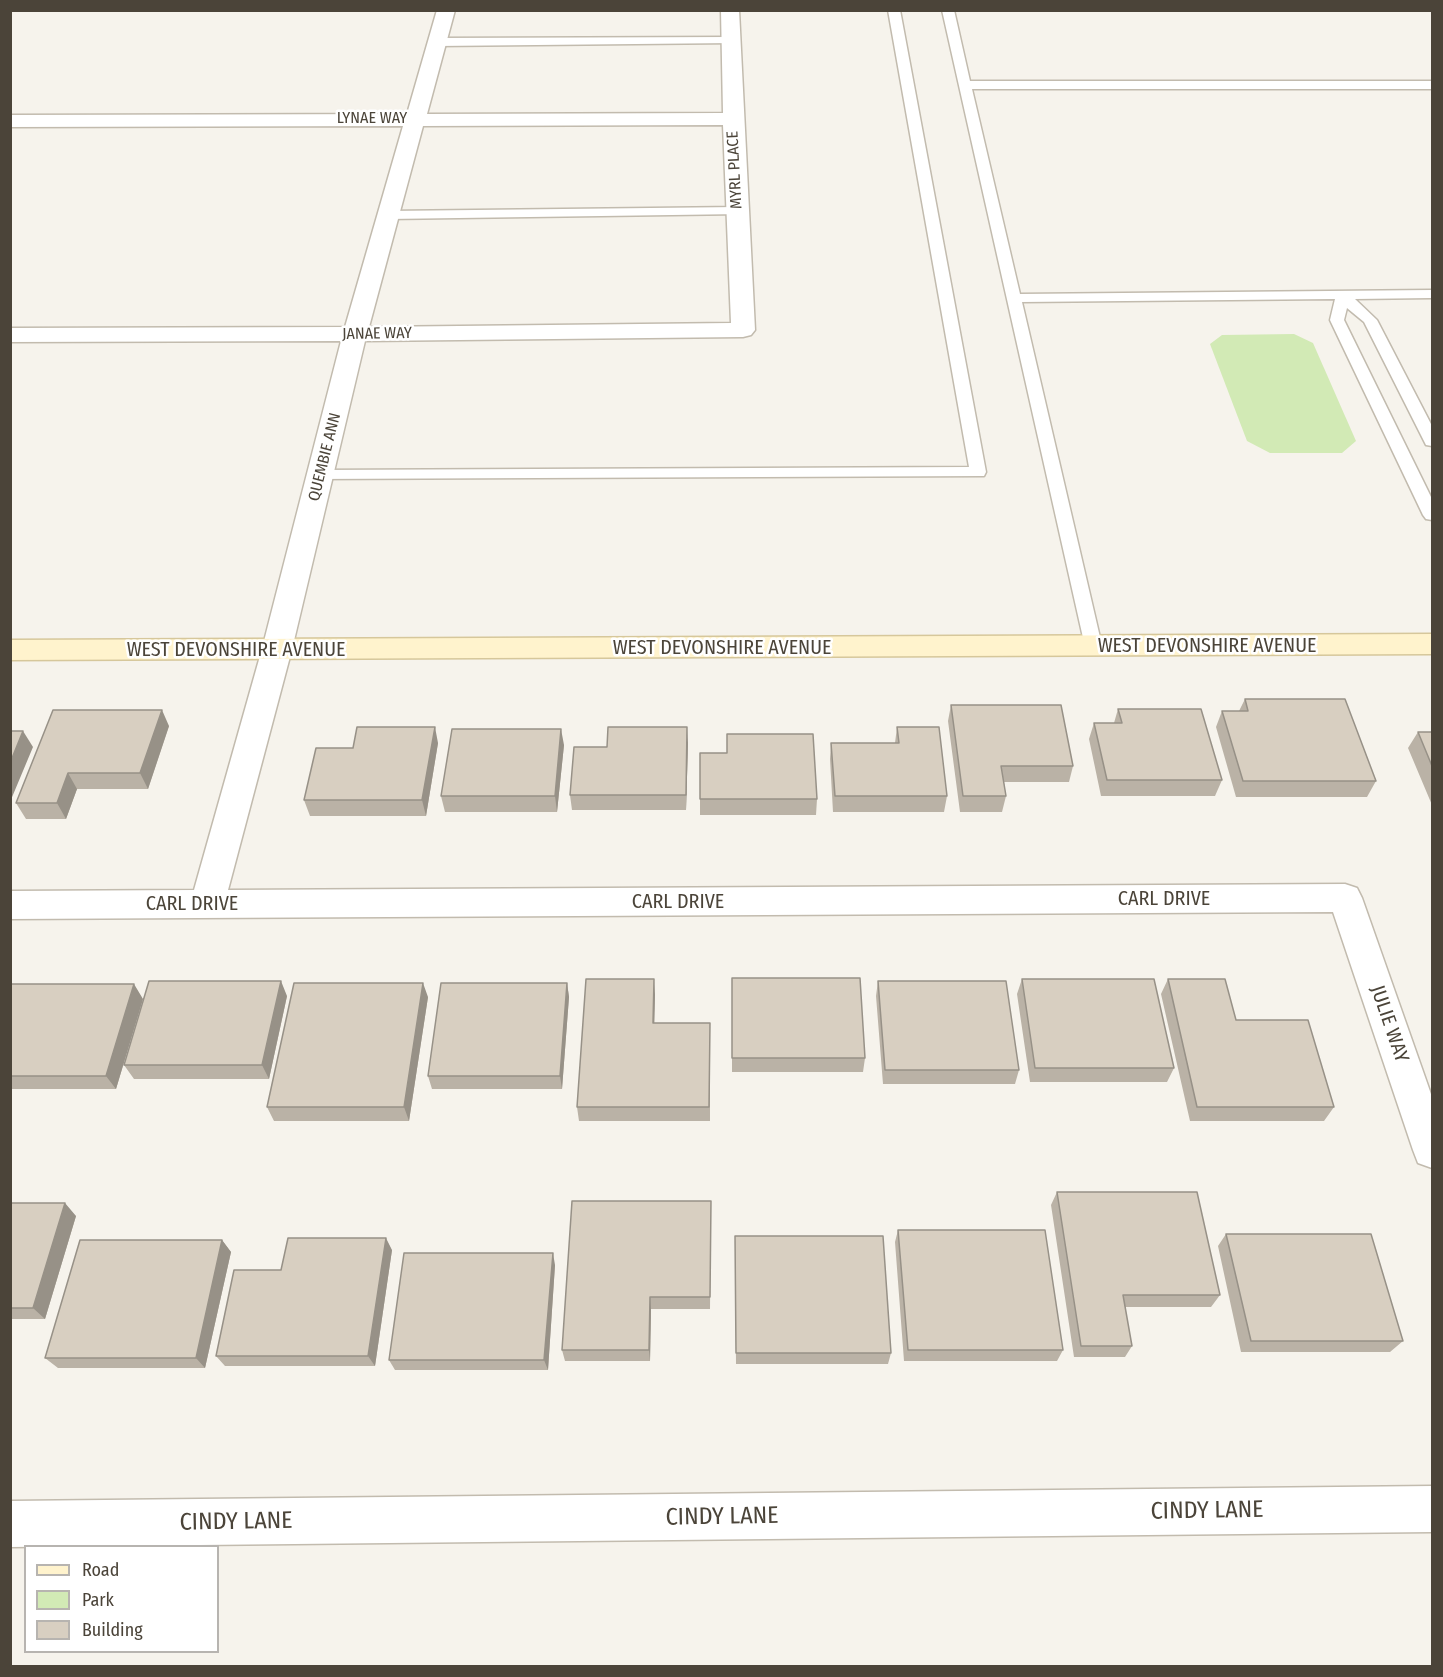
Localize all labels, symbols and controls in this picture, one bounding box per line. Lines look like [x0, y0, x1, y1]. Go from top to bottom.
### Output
street label: LYNAE WAY [337, 109, 407, 129]
street label: MYRL PLACE [723, 131, 747, 209]
street label: JANAE WAY [342, 324, 412, 344]
street label: QUEMBIE ANN [305, 411, 345, 503]
street label: WEST DEVONSHIRE AVENUE [1098, 634, 1316, 658]
street label: WEST DEVONSHIRE AVENUE [613, 636, 831, 660]
street label: WEST DEVONSHIRE AVENUE [127, 638, 345, 662]
street label: CARL DRIVE [1118, 887, 1210, 911]
street label: CARL DRIVE [632, 890, 724, 914]
street label: CARL DRIVE [146, 892, 238, 916]
street label: JULIE WAY [1365, 982, 1413, 1066]
street label: CINDY LANE [1150, 1496, 1264, 1526]
street label: CINDY LANE [665, 1502, 779, 1532]
street label: CINDY LANE [179, 1507, 293, 1537]
legend [24, 1545, 219, 1653]
text: Road [82, 1559, 119, 1581]
text: Park [82, 1589, 114, 1611]
text: Building [82, 1619, 143, 1641]

